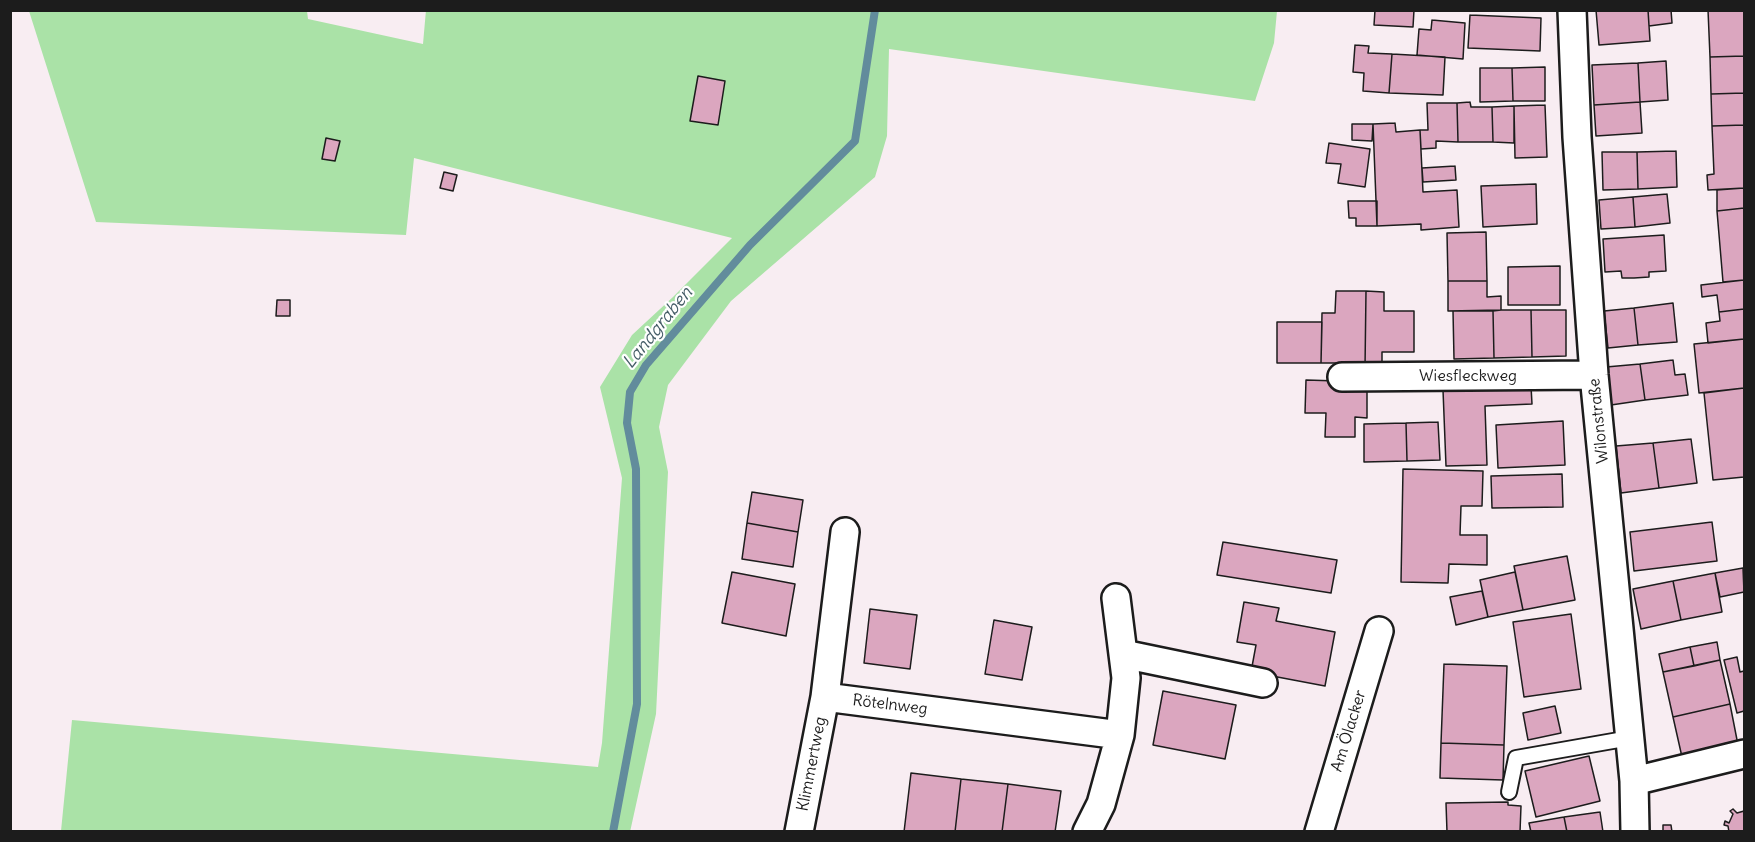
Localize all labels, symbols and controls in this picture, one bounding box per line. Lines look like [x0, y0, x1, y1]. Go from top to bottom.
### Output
water label: Landgraben [619, 283, 697, 373]
street label: Wiesfleckweg [1419, 366, 1517, 386]
street label: Wilonstraße [1585, 378, 1613, 464]
street label: Am Ölacker [1327, 688, 1371, 774]
street label: Rötelnweg [851, 691, 929, 719]
street label: Klimmertweg [793, 715, 831, 813]

